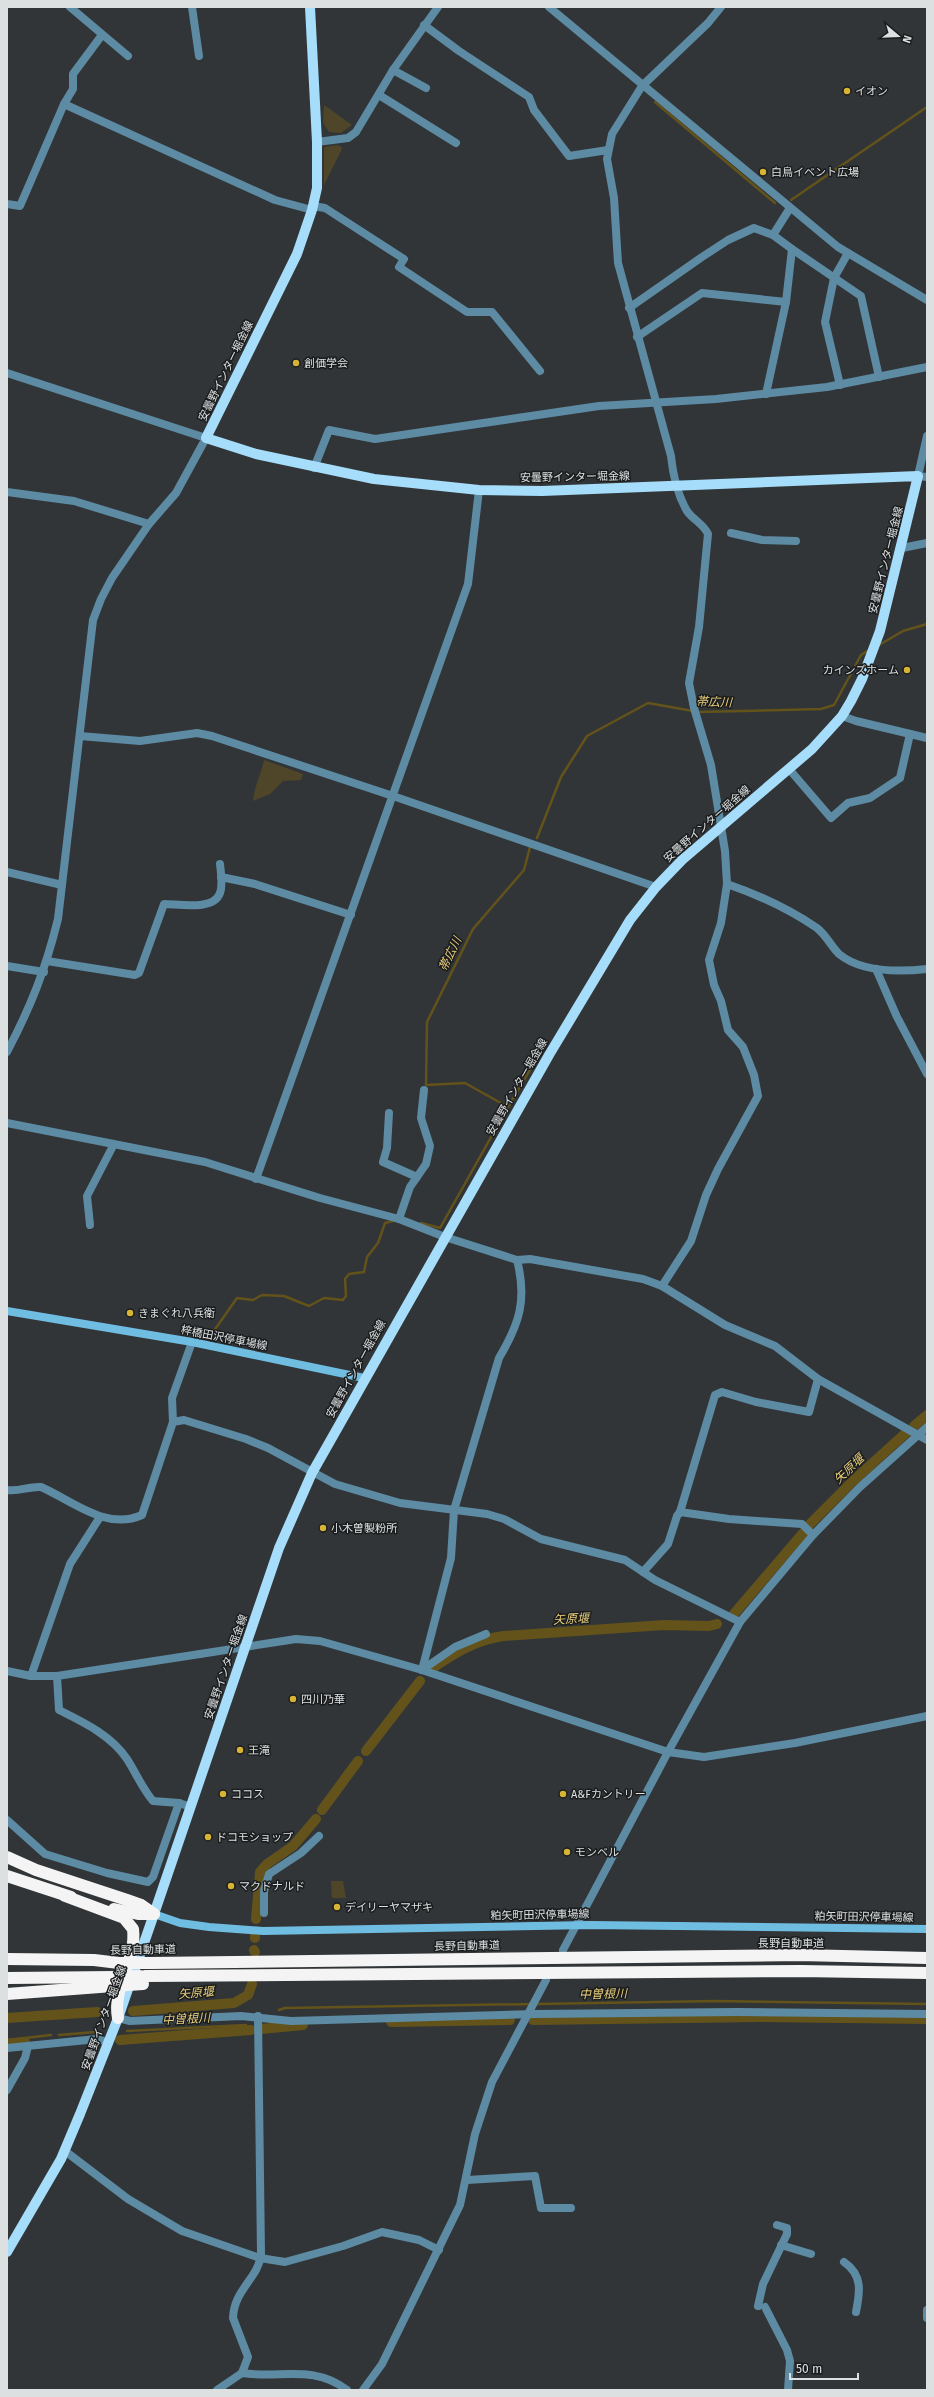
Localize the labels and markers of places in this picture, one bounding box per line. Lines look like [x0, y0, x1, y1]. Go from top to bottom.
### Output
place label: イオン [855, 85, 888, 98]
marker: イオン [842, 86, 852, 96]
place label: 白鳥イベント広場 [771, 166, 859, 179]
marker: 白鳥イベント広場 [758, 167, 768, 177]
place label: 創価学会 [304, 357, 348, 370]
marker: 創価学会 [291, 358, 301, 368]
place label: カインズホーム [823, 664, 899, 677]
marker: カインズホーム [902, 665, 912, 675]
place label: きまぐれ八兵衛 [138, 1307, 215, 1320]
marker: きまぐれ八兵衛 [125, 1308, 135, 1318]
place label: 小木曽製粉所 [331, 1522, 398, 1535]
marker: 小木曽製粉所 [318, 1523, 328, 1533]
place label: 四川乃華 [301, 1693, 345, 1706]
marker: 四川乃華 [288, 1694, 298, 1704]
place label: 王滝 [248, 1744, 270, 1757]
marker: 王滝 [235, 1745, 245, 1755]
place label: ココス [231, 1788, 264, 1801]
place label: A&Fカントリー [571, 1788, 646, 1801]
marker: ココス [218, 1789, 228, 1799]
marker: A&Fカントリー [558, 1789, 568, 1799]
place label: ドコモショップ [216, 1831, 293, 1844]
marker: ドコモショップ [203, 1832, 213, 1842]
place label: モンベル [575, 1846, 619, 1859]
marker: モンベル [562, 1847, 572, 1857]
place label: マクドナルド [239, 1880, 305, 1893]
marker: マクドナルド [226, 1881, 236, 1891]
place label: デイリーヤマザキ [345, 1901, 433, 1914]
marker: デイリーヤマザキ [332, 1902, 342, 1912]

